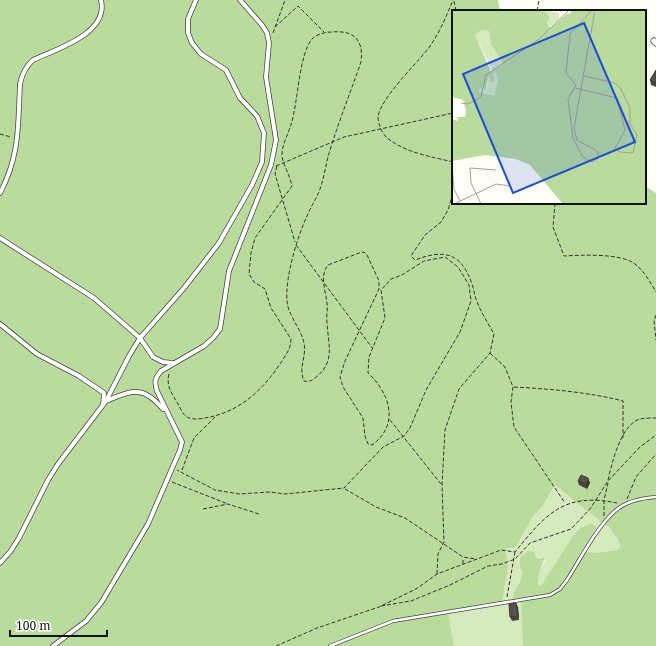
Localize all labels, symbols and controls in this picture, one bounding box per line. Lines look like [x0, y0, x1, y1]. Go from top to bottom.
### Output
inset map [452, 10, 646, 204]
scale bar [10, 612, 107, 638]
text: 100 m [16, 617, 51, 634]

